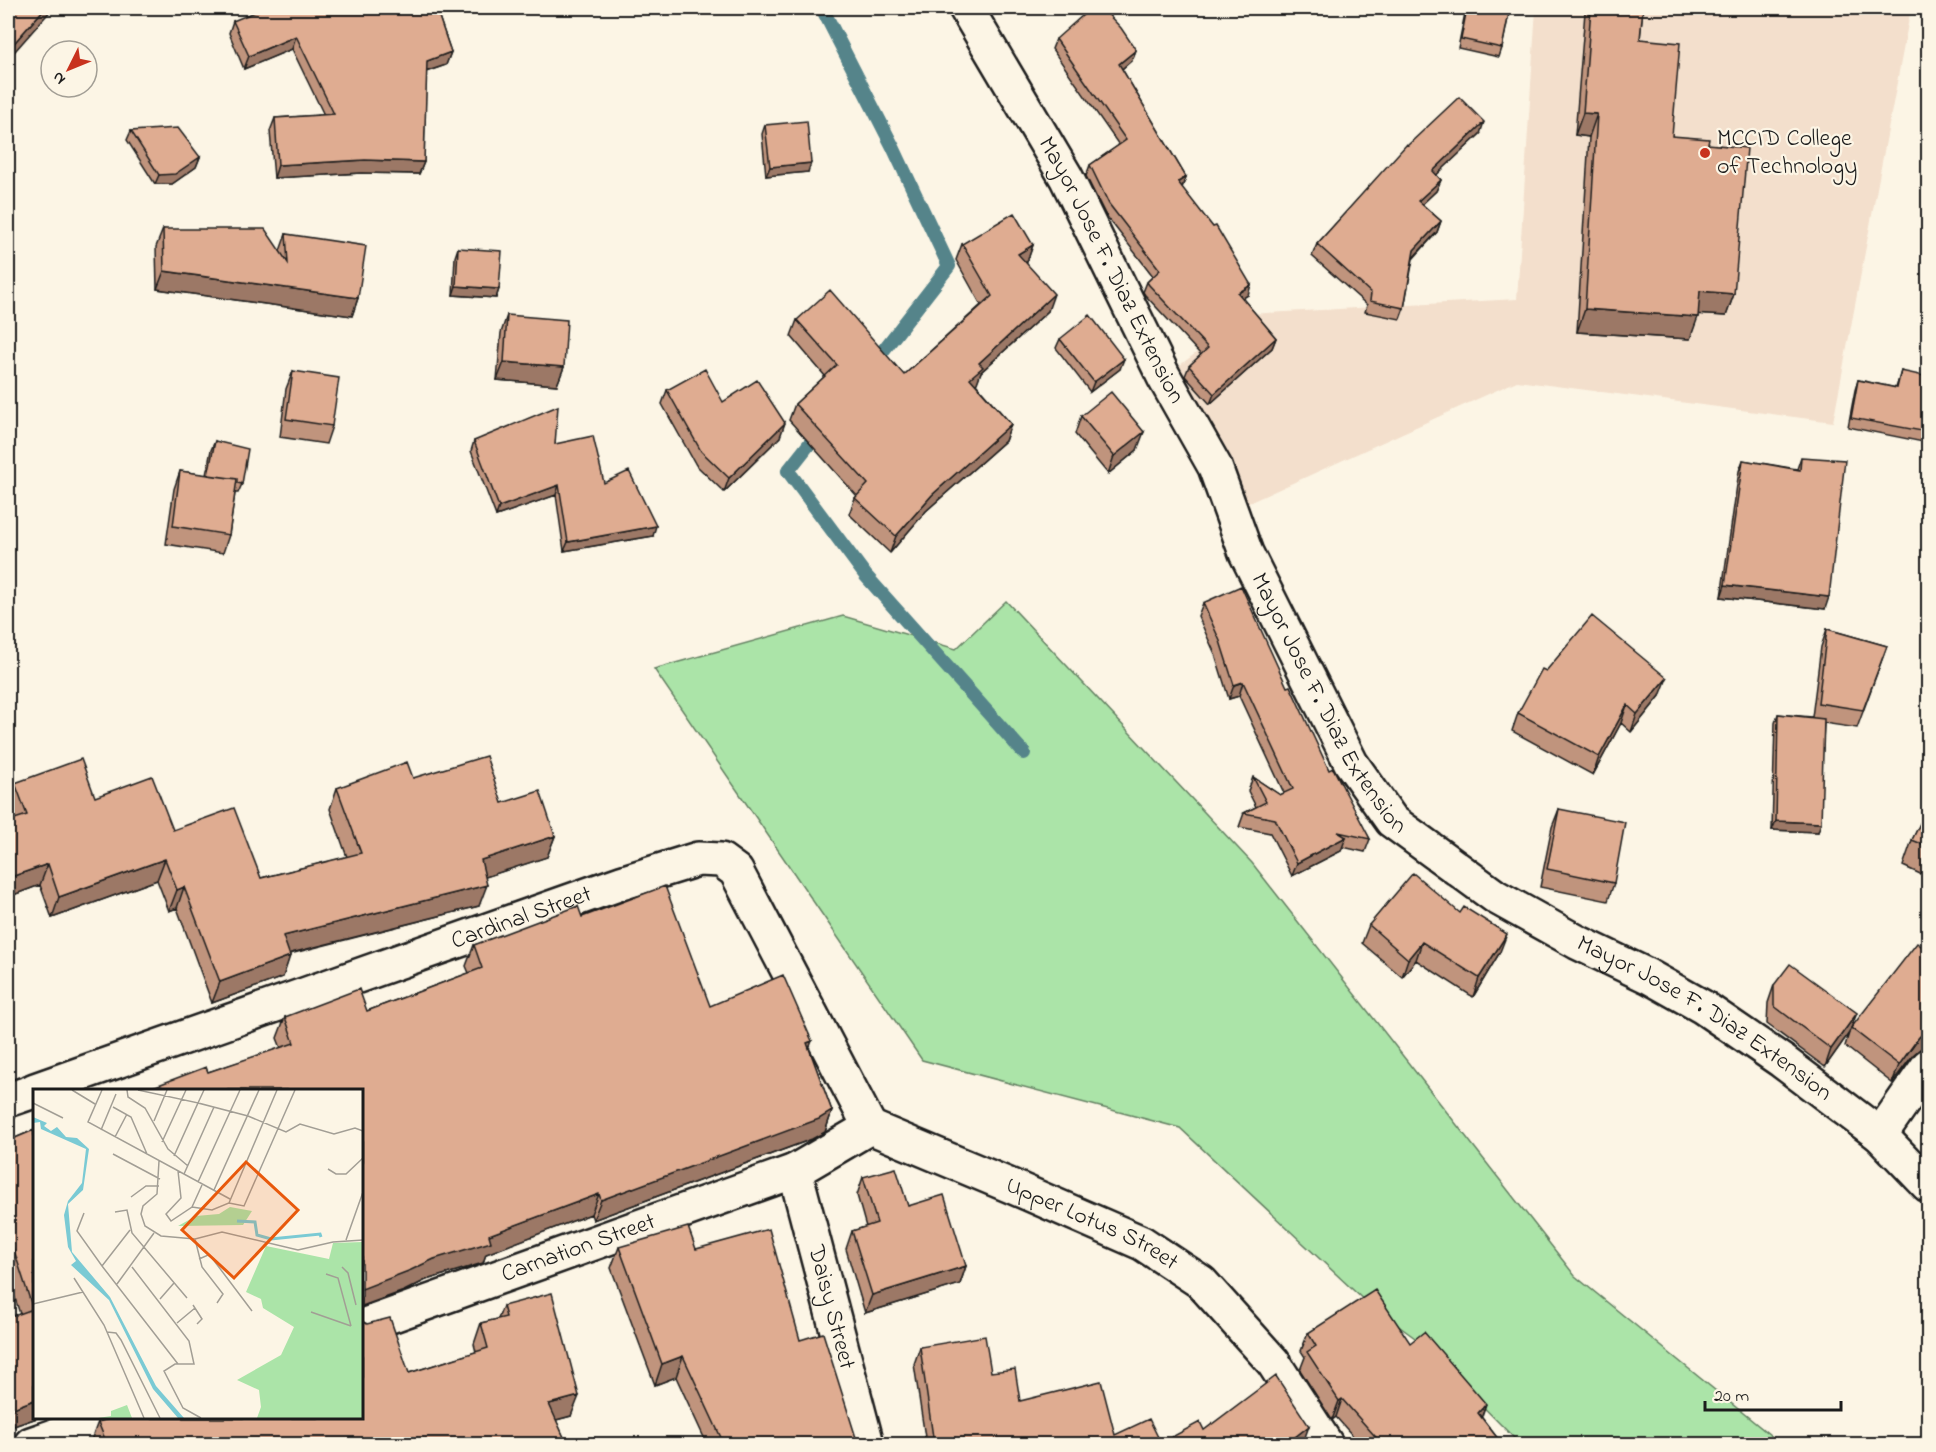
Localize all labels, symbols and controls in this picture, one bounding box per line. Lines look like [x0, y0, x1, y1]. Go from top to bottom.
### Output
north arrow [39, 39, 99, 99]
text: N [47, 66, 72, 90]
place label: MCCID College of Technology [1717, 122, 1857, 186]
street label: Mayor Jose F. Diaz Extension [1029, 130, 1193, 410]
marker: MCCID College of Technology [1698, 146, 1712, 160]
street label: Mayor Jose F. Diaz Extension [1241, 567, 1413, 843]
street label: Cardinal Street [446, 877, 597, 959]
street label: Mayor Jose F. Diaz Extension [1571, 927, 1839, 1110]
inset map [33, 1089, 363, 1419]
street label: Upper Lotus Street [1000, 1168, 1185, 1280]
street label: Carnation Street [497, 1205, 661, 1292]
street label: Daisy Street [798, 1240, 864, 1373]
scale bar [1705, 1374, 1842, 1412]
text: 20 m [1714, 1384, 1749, 1410]

